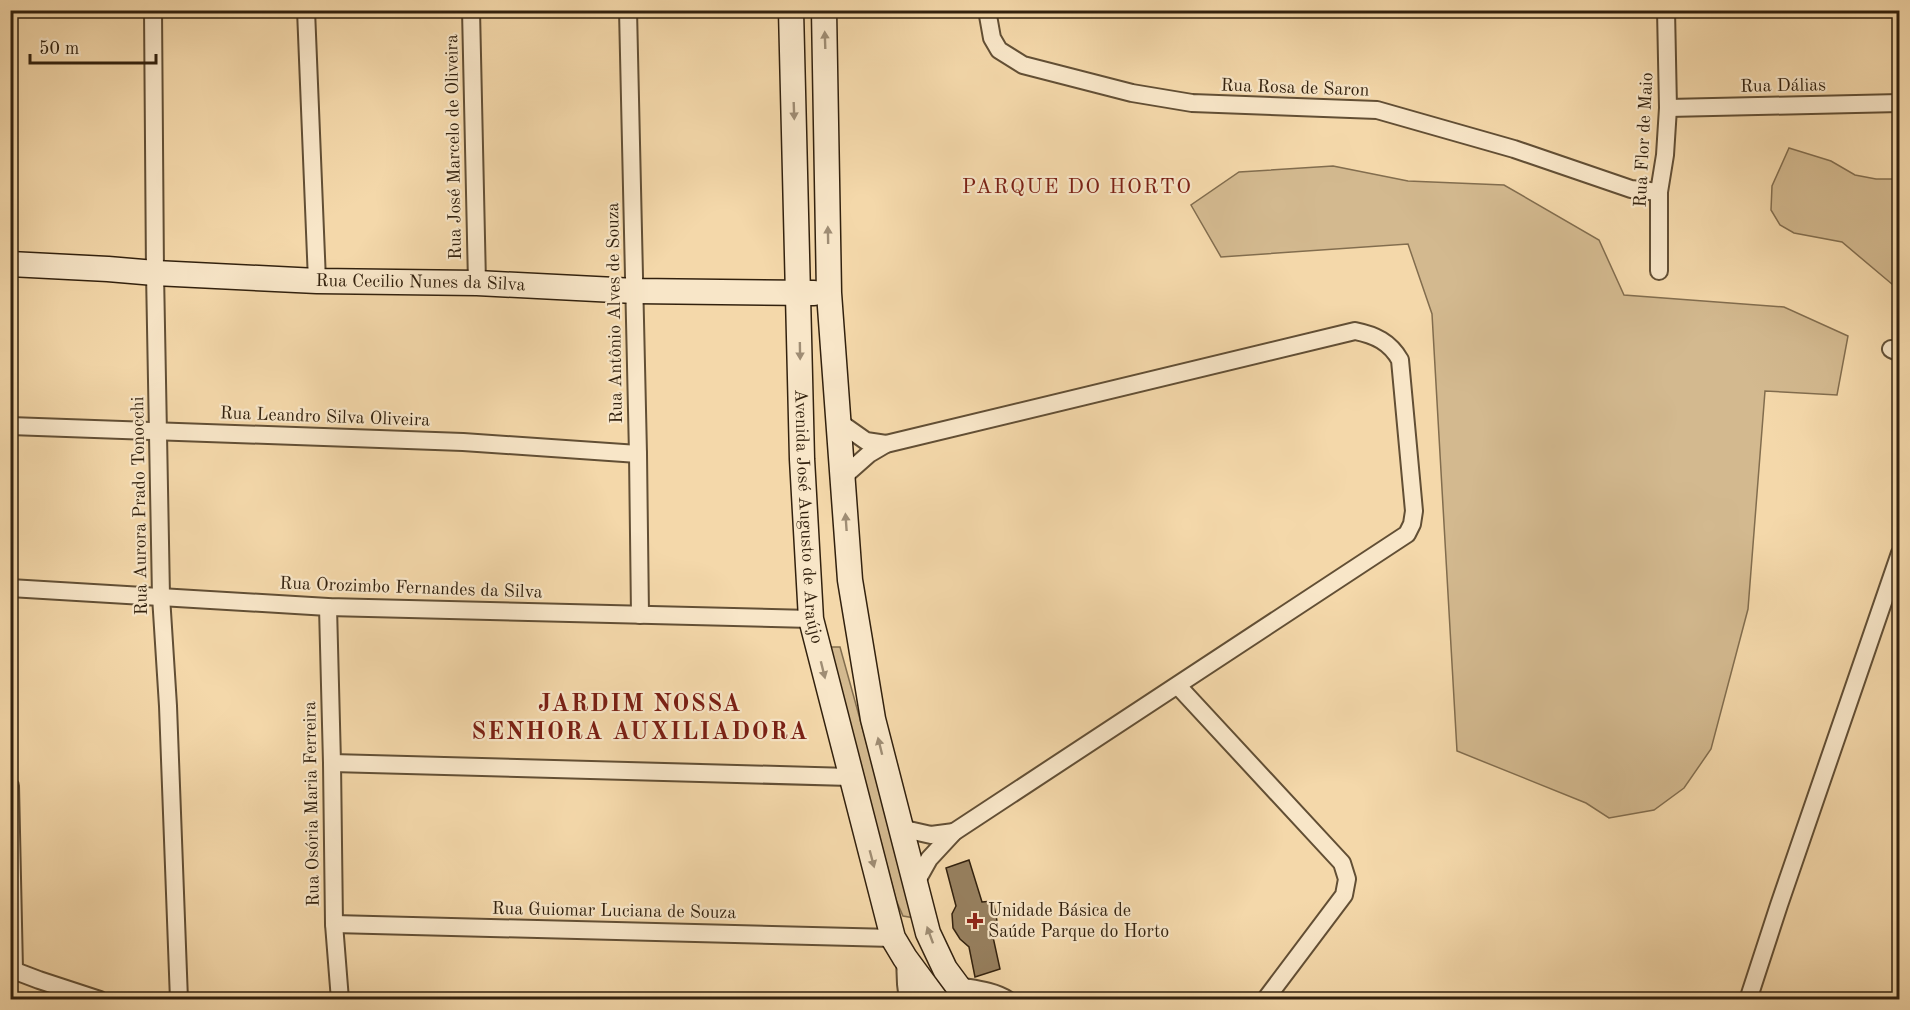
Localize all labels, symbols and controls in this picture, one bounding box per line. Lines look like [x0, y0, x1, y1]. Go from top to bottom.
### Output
scale bar [30, 27, 156, 65]
one-way arrow [820, 30, 829, 49]
street label: Rua José Marcelo de Oliveira [443, 34, 465, 260]
text: 50 m [39, 40, 79, 58]
street label: Rua Flor de Maio [1631, 72, 1657, 208]
street label: Rua Rosa de Saron [1220, 76, 1370, 100]
street label: Rua Dálias [1740, 76, 1826, 96]
one-way arrow [789, 101, 798, 120]
district label: PARQUE DO HORTO [962, 177, 1192, 198]
street label: Rua Antônio Alves de Souza [604, 202, 626, 424]
one-way arrow [824, 225, 833, 244]
street label: Rua Cecilio Nunes da Silva [315, 272, 526, 294]
one-way arrow [795, 341, 804, 360]
street label: Avenida José Augusto de Araújo [791, 389, 826, 646]
street label: Rua Aurora Prado Tonocchi [129, 396, 151, 616]
street label: Rua Leandro Silva Oliveira [220, 404, 431, 430]
one-way arrow [841, 513, 851, 532]
street label: Rua Orozimbo Fernandes da Silva [279, 574, 543, 602]
one-way arrow [819, 661, 829, 679]
district label: JARDIM NOSSA SENHORA AUXILIADORA [471, 693, 809, 745]
street label: Rua Osória Maria Ferreira [301, 701, 323, 907]
one-way arrow [874, 737, 884, 755]
one-way arrow [868, 850, 877, 868]
street label: Rua Guiomar Luciana de Souza [492, 900, 737, 922]
place label: Unidade Básica de Saúde Parque do Horto [988, 902, 1169, 941]
marker: Unidade Básica de Saúde Parque do Horto [966, 912, 984, 930]
one-way arrow [924, 926, 934, 944]

